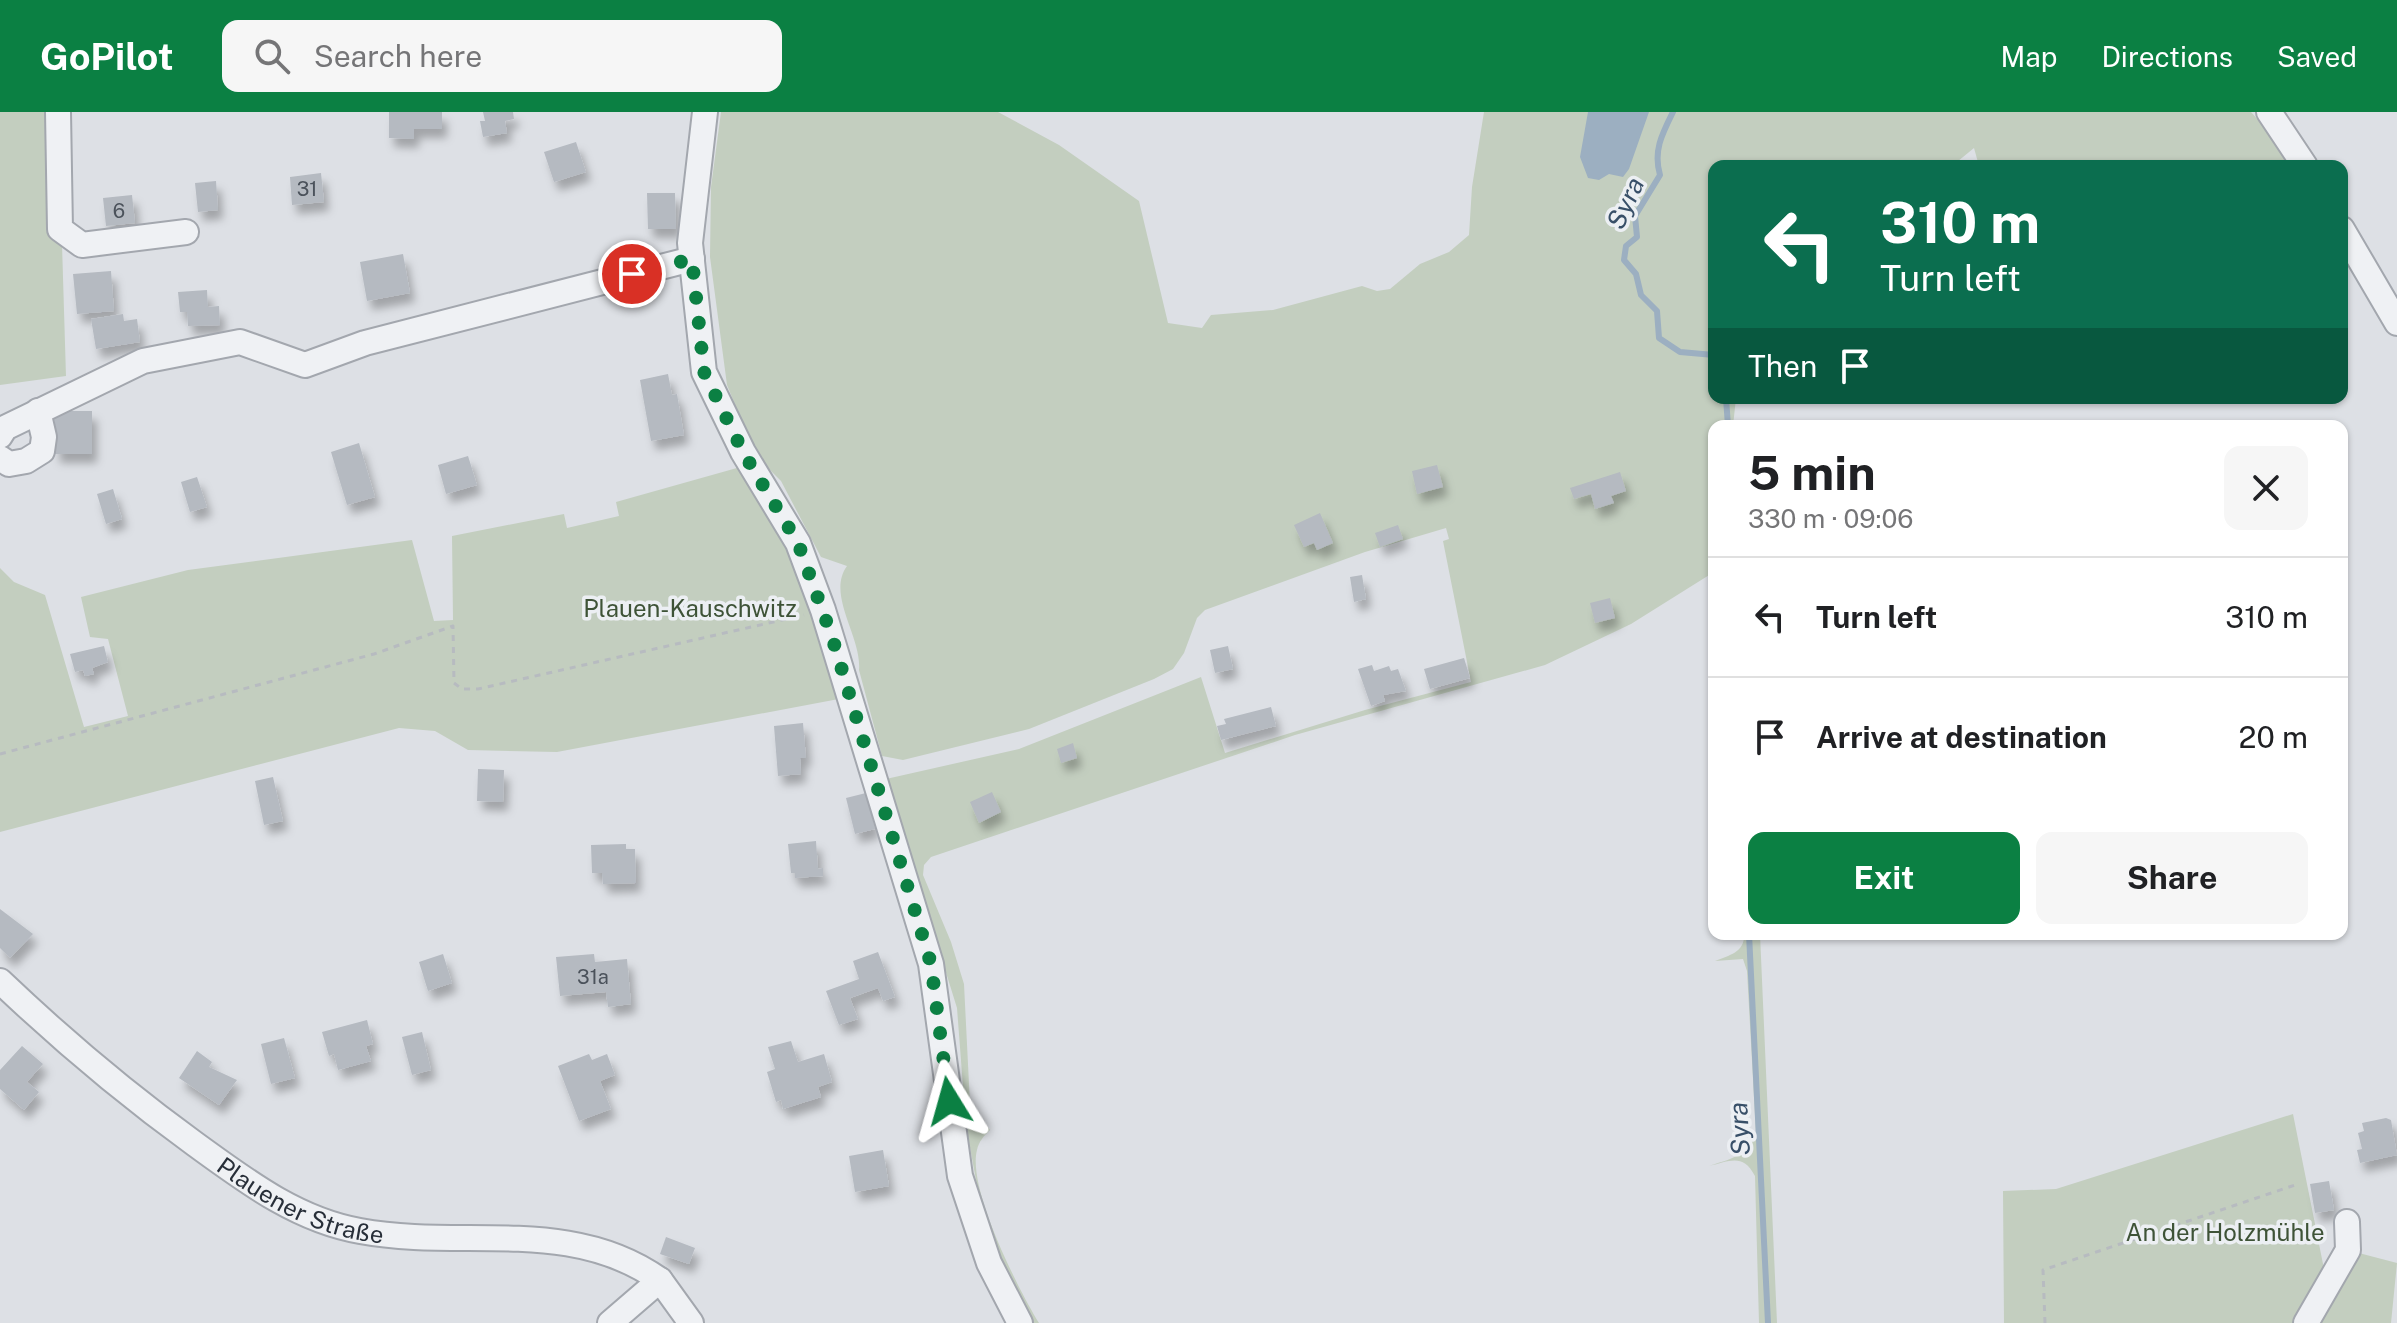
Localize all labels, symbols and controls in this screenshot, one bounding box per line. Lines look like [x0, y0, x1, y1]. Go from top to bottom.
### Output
search box [222, 20, 782, 92]
text: GoPilot [40, 34, 174, 79]
icon: search [250, 34, 294, 78]
text: Search here [314, 38, 482, 74]
text: Map [2001, 40, 2057, 73]
text: Directions [2101, 40, 2233, 73]
text: Saved [2277, 40, 2357, 73]
water label: Syra [1600, 172, 1650, 234]
house number: 31 [297, 177, 317, 201]
text: 310 m [1880, 190, 2040, 256]
icon: left [1748, 192, 1852, 296]
house number: 6 [113, 199, 125, 223]
pin [598, 240, 666, 308]
icon: arrive [610, 252, 654, 296]
text: Turn left [1880, 257, 2021, 299]
icon: arrive [1833, 344, 1877, 388]
text: Then [1748, 348, 1817, 384]
text: 5 min [1748, 444, 1876, 501]
button: close [2224, 446, 2308, 530]
text: 330 m · 09:06 [1748, 503, 1913, 534]
park label: Plauen-Kauschwitz [583, 594, 797, 622]
icon: left [1748, 595, 1792, 639]
text: Turn left [1816, 599, 1937, 635]
text: 310 m [2225, 599, 2308, 635]
icon: arrive [1748, 715, 1792, 759]
text: Arrive at destination [1816, 719, 2107, 755]
text: 20 m [2239, 719, 2308, 755]
button: Exit [1748, 832, 2020, 924]
button: Share [2036, 832, 2308, 924]
house number: 31a [577, 965, 609, 989]
position arrow [907, 1059, 991, 1143]
water label: Syra [1722, 1101, 1756, 1157]
street label: Plauener Straße [212, 1151, 385, 1248]
park label: An der Holzmühle [2125, 1218, 2325, 1246]

